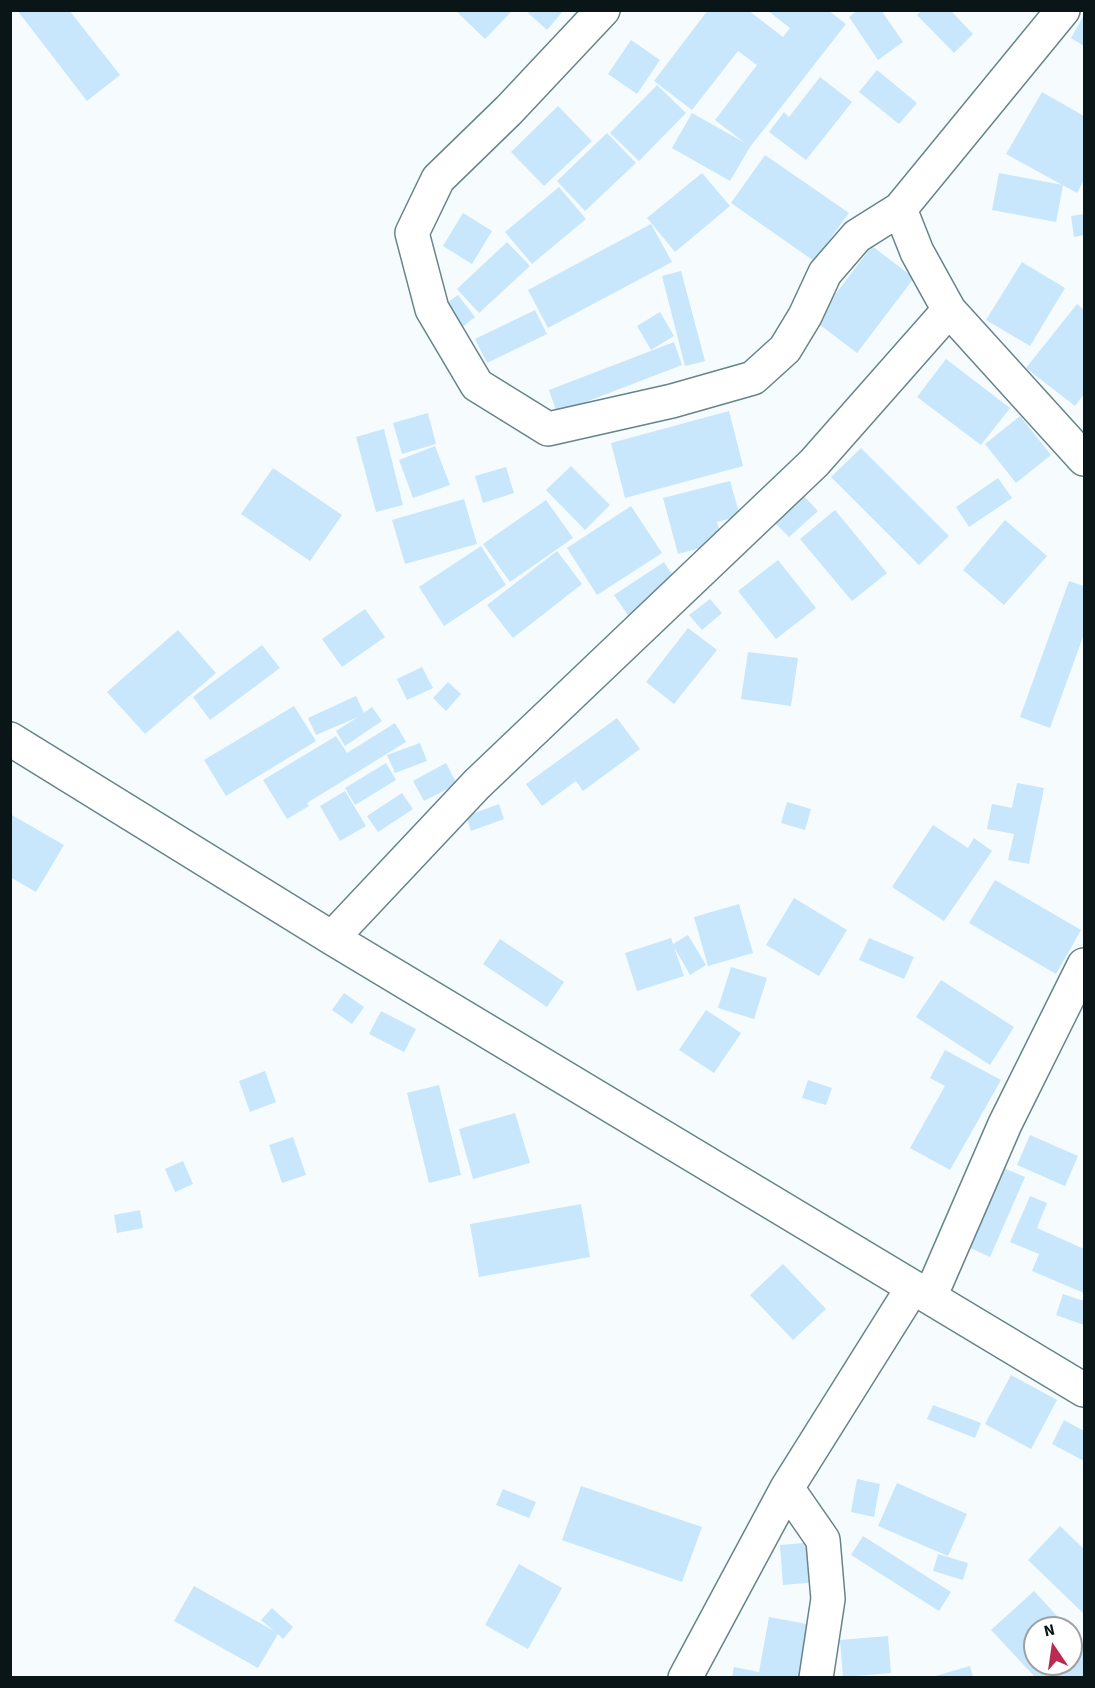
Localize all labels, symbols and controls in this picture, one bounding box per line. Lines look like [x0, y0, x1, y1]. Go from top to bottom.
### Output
north arrow [1023, 1616, 1083, 1676]
text: N [1042, 1618, 1057, 1642]

